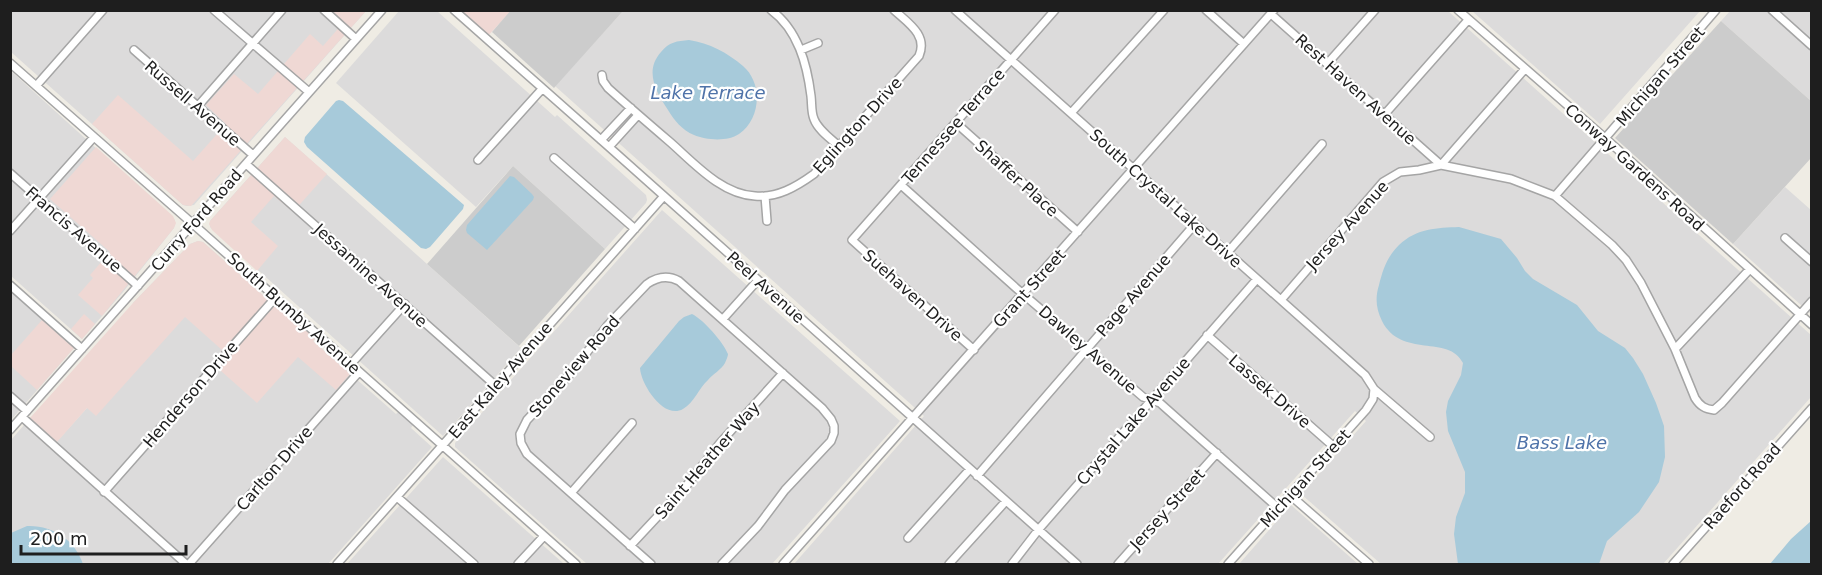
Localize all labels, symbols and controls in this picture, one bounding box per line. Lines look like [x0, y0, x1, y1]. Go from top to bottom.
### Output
street label: Michigan Street [1612, 23, 1709, 130]
street label: Rest Haven Avenue [1291, 30, 1420, 149]
street label: Russell Avenue [141, 57, 244, 150]
street label: Tennessee Terrace [897, 65, 1009, 189]
street label: Eglington Drive [809, 73, 906, 178]
water label: Lake Terrace [651, 82, 765, 103]
street label: Conway Gardens Road [1561, 100, 1708, 235]
street label: South Crystal Lake Drive [1086, 125, 1246, 272]
street label: Shaffer Place [971, 136, 1062, 221]
street label: Curry Ford Road [147, 165, 246, 275]
street label: Jersey Avenue [1302, 177, 1392, 275]
street label: Francis Avenue [22, 183, 125, 276]
street label: Jessamine Avenue [309, 219, 431, 331]
street label: Grant Street [989, 245, 1070, 331]
street label: Suehaven Drive [859, 246, 966, 345]
street label: Peel Avenue [723, 248, 808, 327]
street label: South Bumby Avenue [223, 249, 364, 378]
street label: Page Avenue [1092, 250, 1174, 341]
street label: Dawley Avenue [1035, 302, 1141, 397]
street label: Stoneview Road [525, 312, 624, 421]
street label: East Kaley Avenue [445, 318, 556, 442]
street label: Henderson Drive [139, 337, 242, 451]
street label: Lassek Drive [1225, 351, 1314, 432]
street label: Crystal Lake Avenue [1073, 354, 1194, 489]
street label: Saint Heather Way [651, 398, 764, 523]
street label: Carlton Drive [232, 422, 316, 515]
street label: Michigan Street [1256, 425, 1354, 531]
water label: Bass Lake [1517, 432, 1607, 453]
street label: Raeford Road [1700, 440, 1785, 533]
street label: Jersey Street [1125, 465, 1209, 555]
scale bar [21, 518, 186, 556]
text: 200 m [30, 528, 88, 549]

